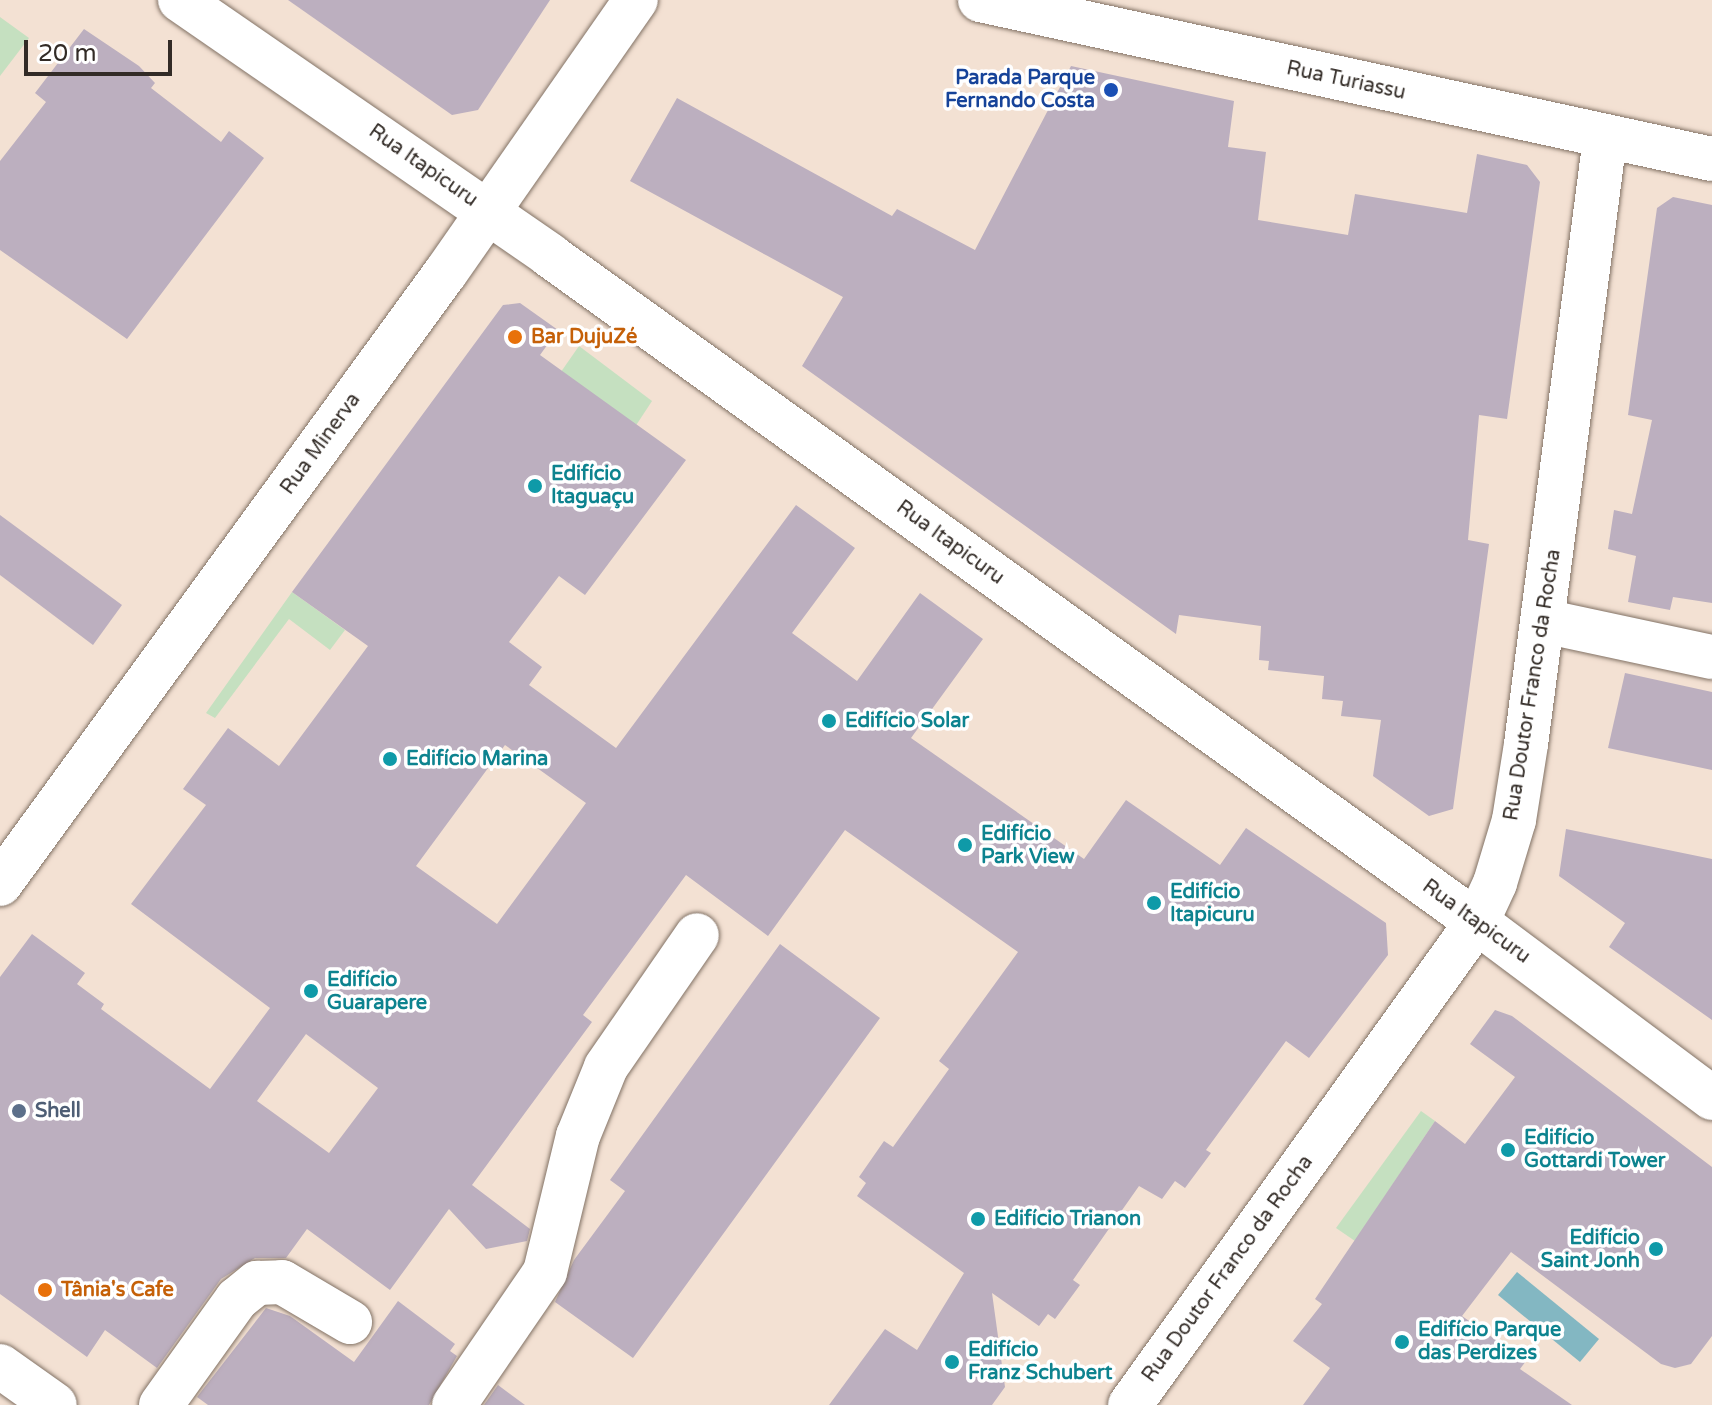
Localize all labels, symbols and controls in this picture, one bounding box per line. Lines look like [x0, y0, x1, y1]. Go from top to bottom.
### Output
scale bar [28, 24, 176, 74]
text: 20 m [38, 39, 96, 68]
street label: Rua Turiassu [1284, 57, 1408, 105]
place label: Parada Parque Fernando Costa [945, 66, 1095, 113]
marker: Parada Parque Fernando Costa [1102, 81, 1120, 99]
street label: Rua Itapicuru [364, 120, 482, 212]
place label: Bar DujuZé [531, 325, 637, 349]
marker: Bar DujuZé [506, 328, 524, 346]
street label: Rua Minerva [276, 388, 366, 500]
place label: Edifício Itaguaçu [551, 462, 634, 509]
marker: Edifício Itaguaçu [526, 477, 544, 495]
street label: Rua Itapicuru [891, 496, 1009, 590]
street label: Rua Doutor Franco da Rocha [1500, 548, 1566, 822]
place label: Edifício Solar [845, 709, 969, 733]
marker: Edifício Solar [820, 712, 838, 730]
place label: Edifício Marina [406, 747, 548, 771]
marker: Edifício Marina [381, 750, 399, 768]
place label: Edifício Park View [981, 822, 1075, 869]
marker: Edifício Park View [956, 836, 974, 854]
street label: Rua Itapicuru [1417, 875, 1535, 969]
place label: Edifício Itapicuru [1170, 880, 1255, 927]
marker: Edifício Itapicuru [1145, 894, 1163, 912]
place label: Edifício Guarapere [327, 968, 427, 1015]
marker: Edifício Guarapere [302, 982, 320, 1000]
place label: Shell [35, 1099, 81, 1123]
marker: Shell [10, 1102, 28, 1120]
place label: Edifício Gottardi Tower [1524, 1126, 1665, 1173]
marker: Edifício Gottardi Tower [1499, 1141, 1517, 1159]
street label: Rua Doutor Franco da Rocha [1138, 1151, 1318, 1387]
place label: Edifício Trianon [994, 1207, 1141, 1231]
marker: Edifício Trianon [969, 1210, 987, 1228]
place label: Edifício Saint Jonh [1541, 1226, 1640, 1273]
marker: Edifício Saint Jonh [1647, 1240, 1665, 1258]
place label: Tânia's Cafe [61, 1278, 174, 1302]
marker: Tânia's Cafe [36, 1281, 54, 1299]
place label: Edifício Parque das Perdizes [1418, 1318, 1561, 1365]
marker: Edifício Parque das Perdizes [1393, 1333, 1411, 1351]
place label: Edifício Franz Schubert [968, 1338, 1112, 1385]
marker: Edifício Franz Schubert [943, 1353, 961, 1371]

